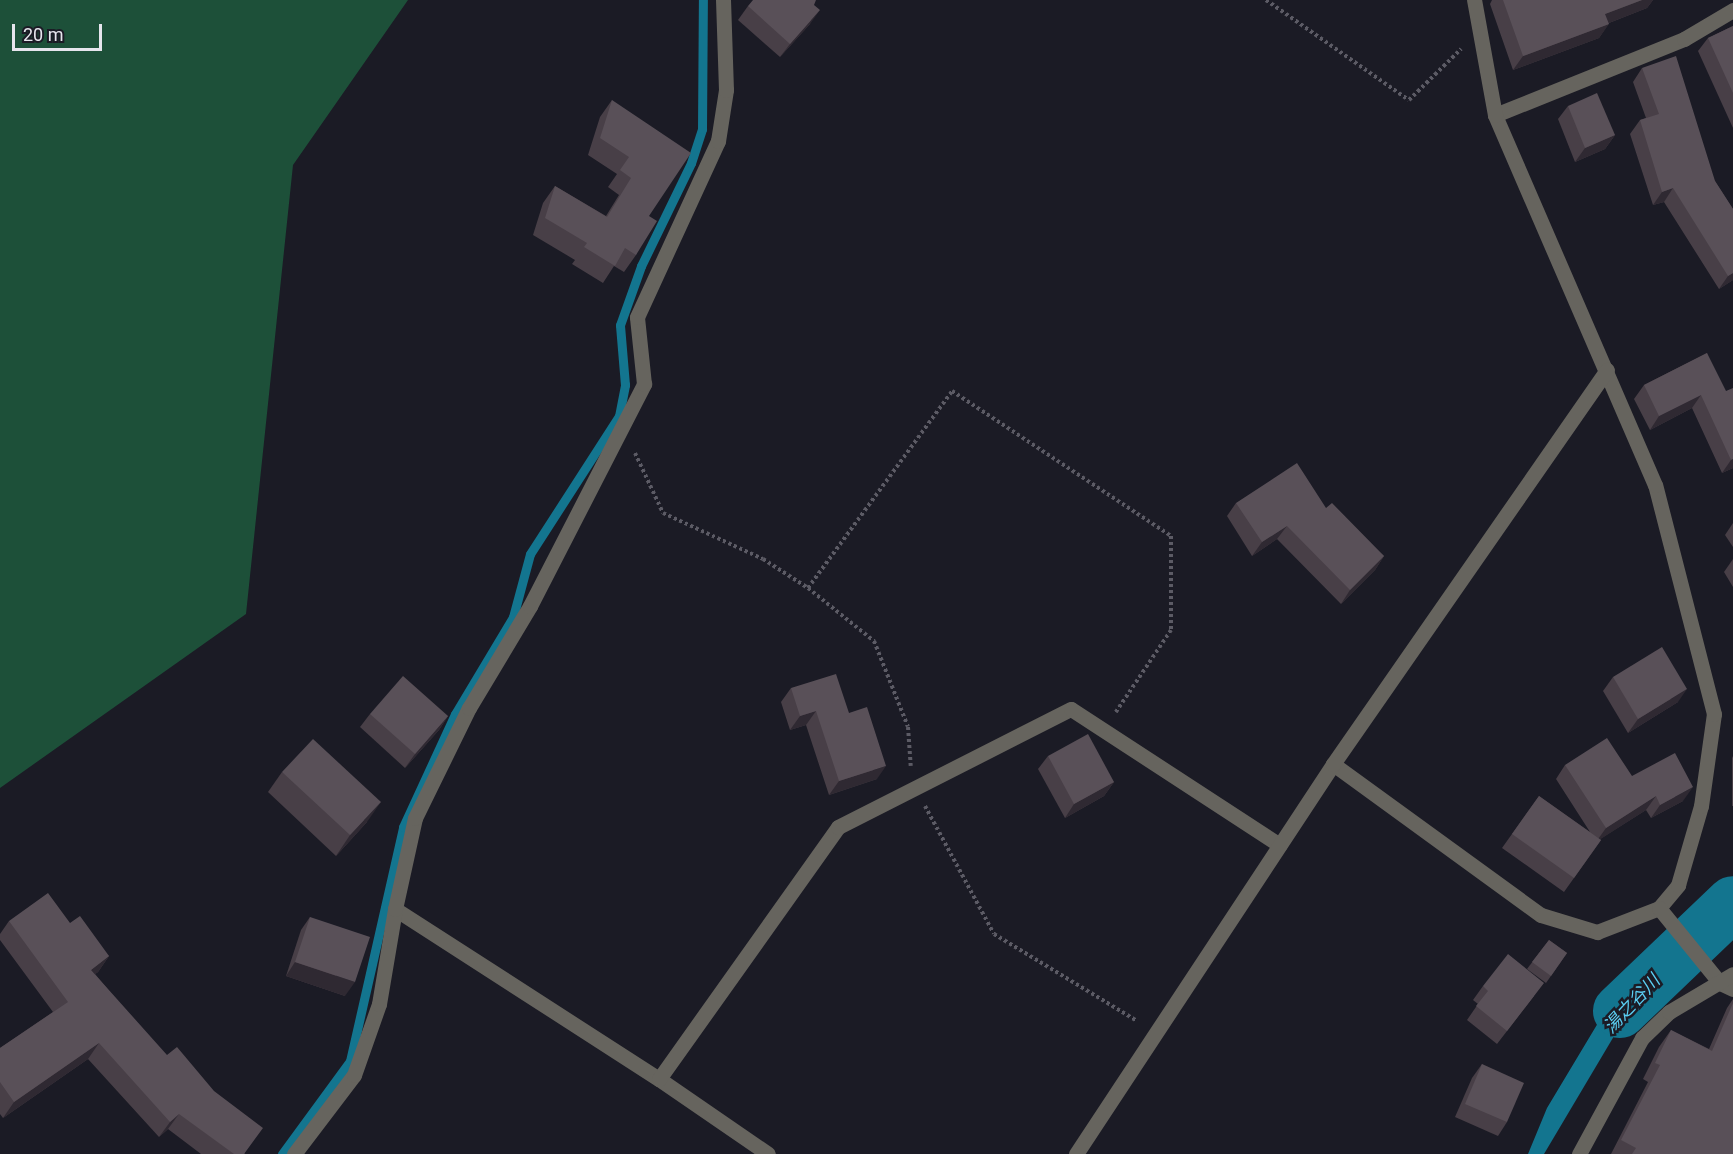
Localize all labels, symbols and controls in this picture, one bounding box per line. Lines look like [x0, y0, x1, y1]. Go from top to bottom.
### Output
scale bar [15, 12, 105, 50]
text: 20 m [23, 24, 63, 45]
water label: 湯之谷川 [1600, 970, 1664, 1038]

